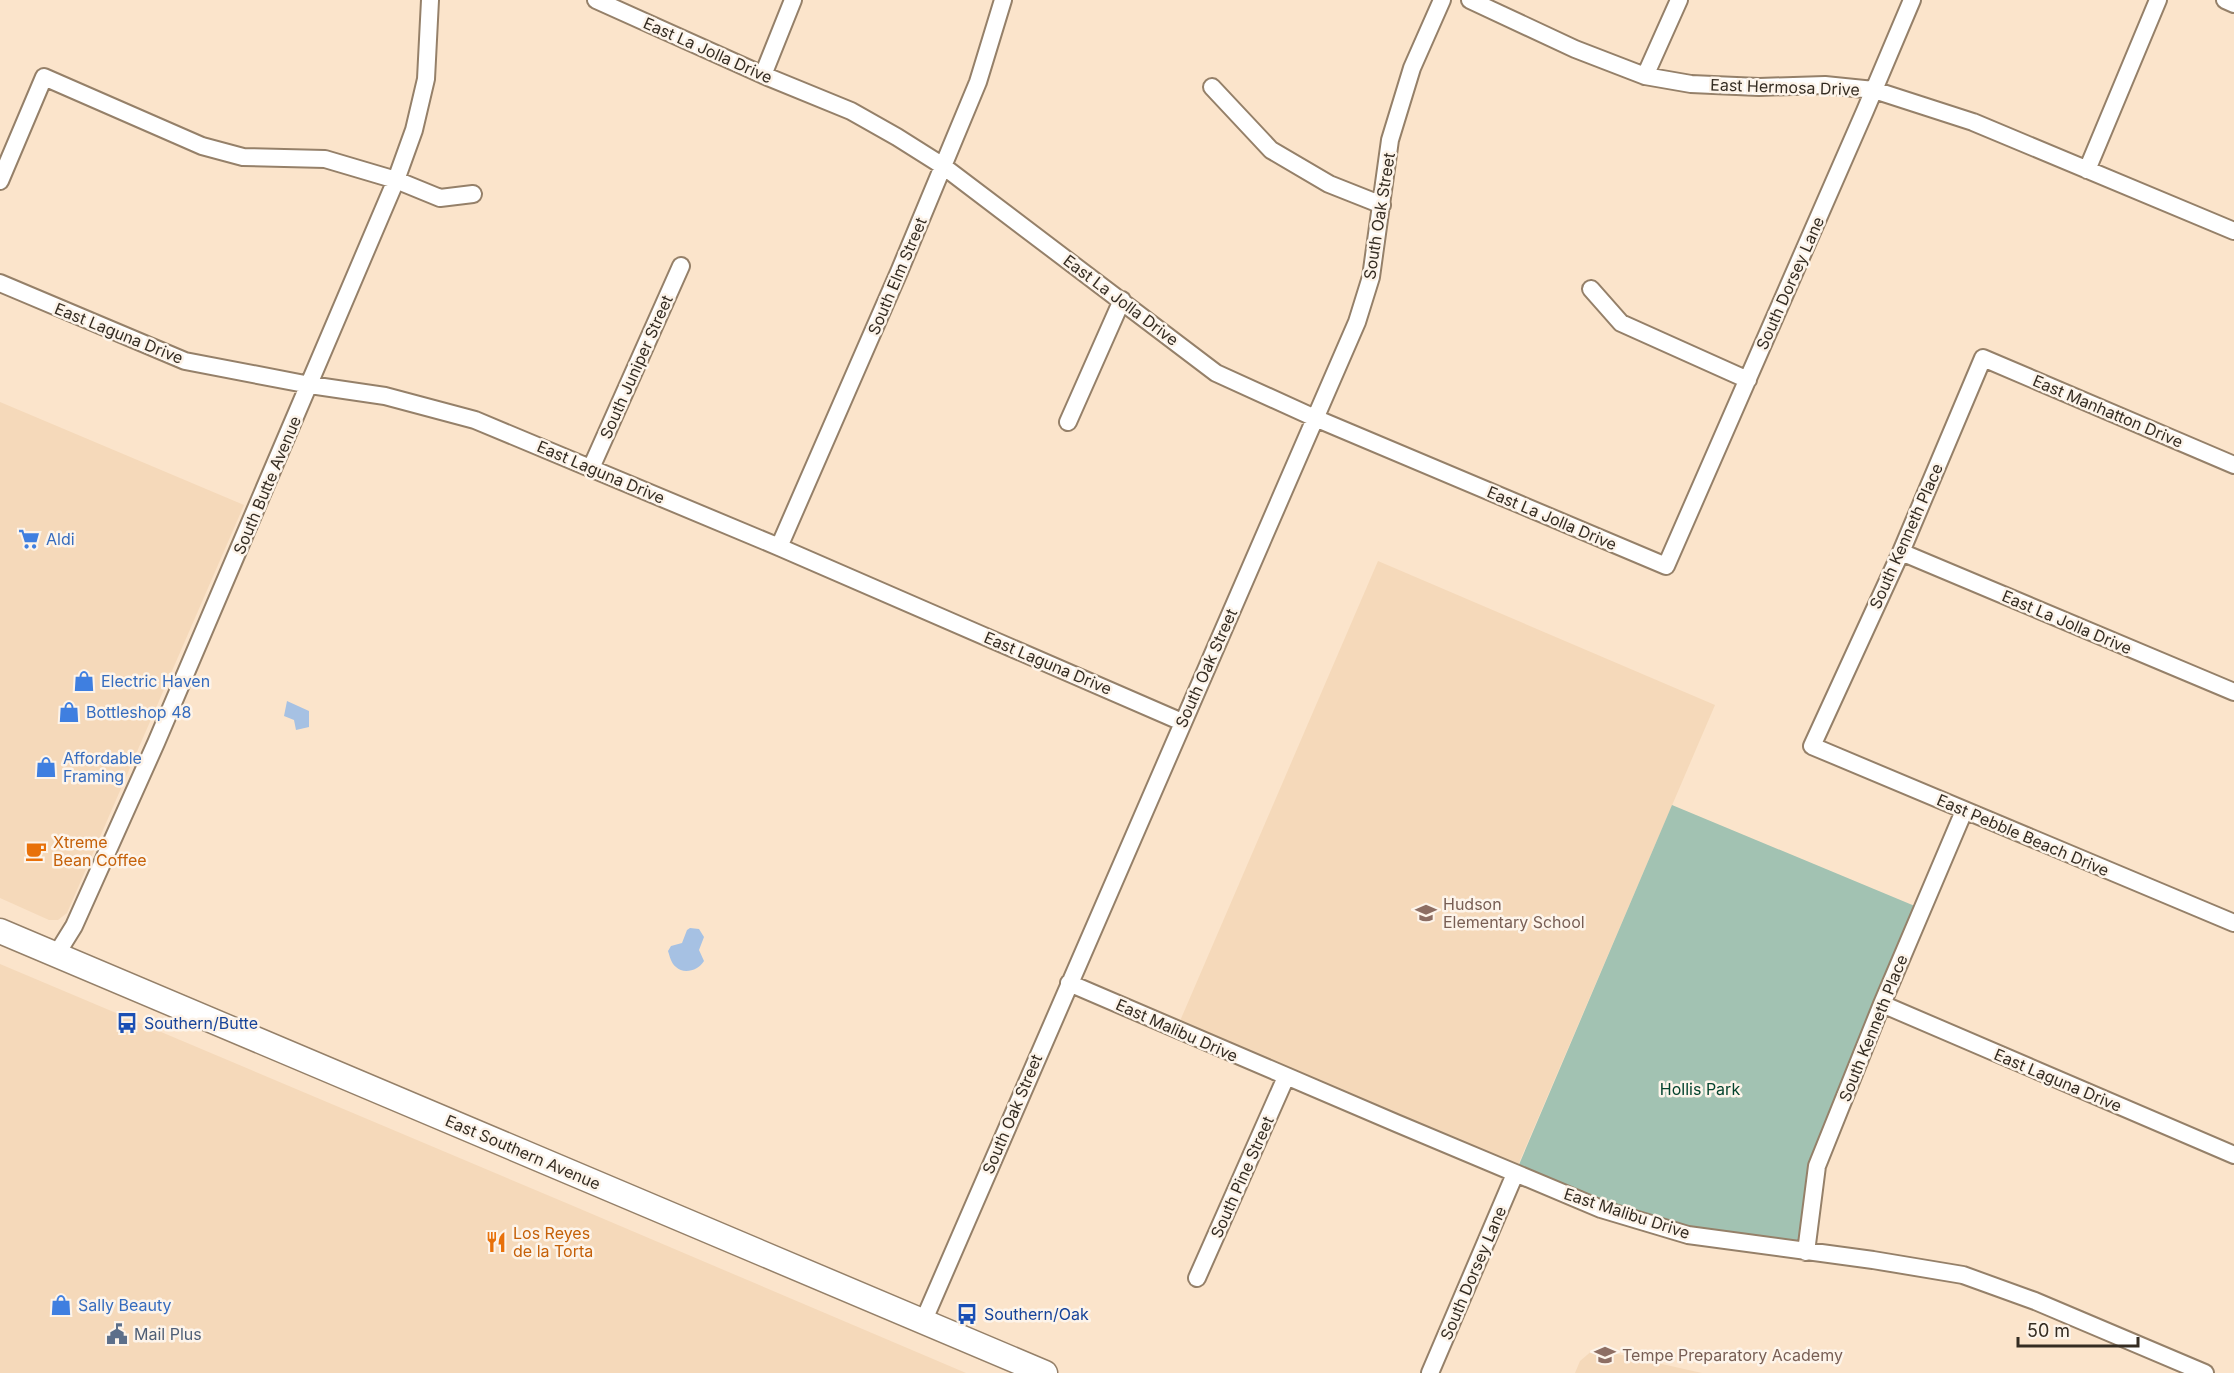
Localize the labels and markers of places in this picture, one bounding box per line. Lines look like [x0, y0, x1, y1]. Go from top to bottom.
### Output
supermarket icon: Aldi [17, 527, 41, 551]
place label: Aldi [46, 529, 75, 549]
shop icon: Electric Haven [72, 669, 96, 693]
place label: Electric Haven [101, 671, 210, 691]
shop icon: Bottleshop 48 [57, 700, 81, 724]
place label: Bottleshop 48 [86, 702, 191, 722]
place label: Affordable Framing [63, 748, 142, 786]
shop icon: Affordable Framing [34, 755, 58, 779]
place label: Xtreme Bean Coffee [53, 832, 147, 870]
cafe icon: Xtreme Bean Coffee [24, 839, 48, 863]
place label: Hudson Elementary School [1443, 894, 1585, 932]
school or university icon: Hudson Elementary School [1414, 901, 1438, 925]
bus stop icon: Southern/Butte [115, 1011, 139, 1035]
place label: Southern/Butte [144, 1013, 258, 1033]
place label: Los Reyes de la Torta [513, 1223, 593, 1261]
restaurant icon: Los Reyes de la Torta [484, 1230, 508, 1254]
shop icon: Sally Beauty [49, 1293, 73, 1317]
place label: Sally Beauty [78, 1295, 172, 1315]
bus stop icon: Southern/Oak [955, 1302, 979, 1326]
place label: Southern/Oak [984, 1304, 1089, 1324]
public building icon: Mail Plus [105, 1322, 129, 1346]
place label: Mail Plus [134, 1324, 202, 1344]
school or university icon: Tempe Preparatory Academy [1593, 1343, 1617, 1367]
place label: Tempe Preparatory Academy [1622, 1345, 1843, 1365]

